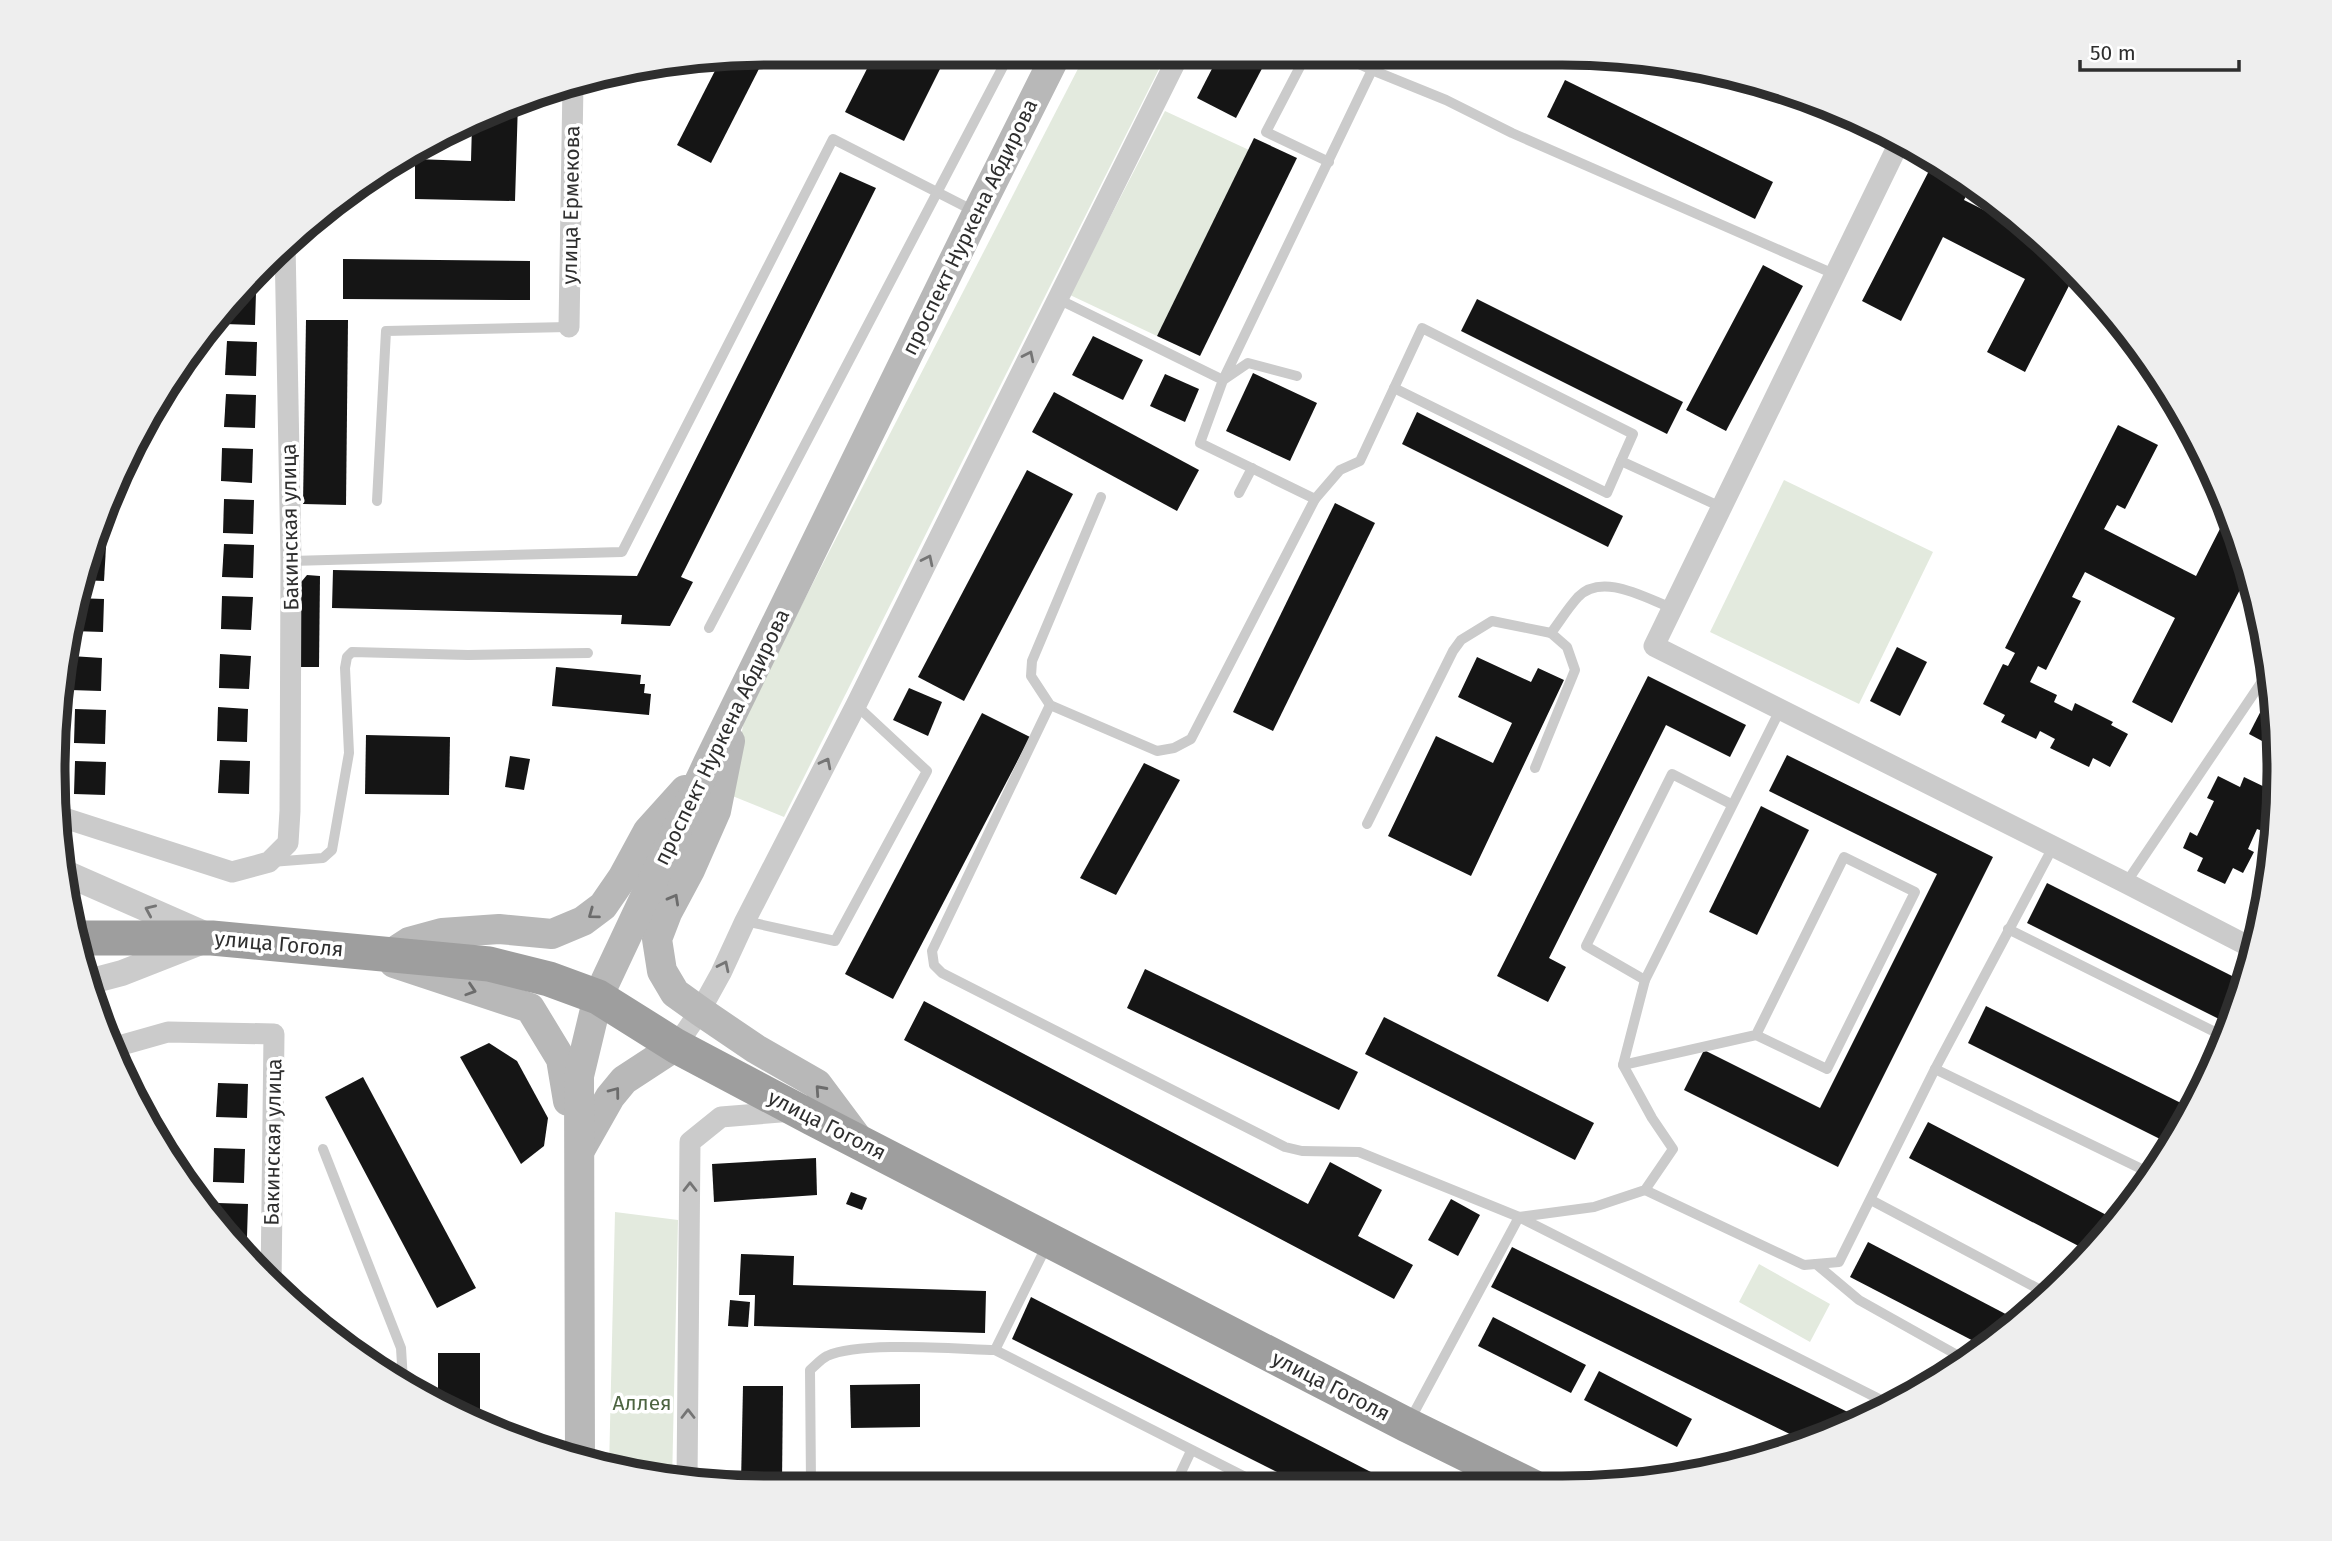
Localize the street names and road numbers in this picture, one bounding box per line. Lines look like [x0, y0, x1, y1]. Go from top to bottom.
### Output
street label: проспект Нуркена Абдирова [897, 95, 1043, 359]
street label: улица Ермекова [557, 125, 585, 285]
street label: Бакинская улица [276, 443, 304, 611]
street label: проспект Нуркена Абдирова [649, 605, 795, 869]
street label: улица Гоголя [214, 925, 344, 963]
street label: Бакинская улица [259, 1058, 287, 1226]
street label: улица Гоголя [764, 1084, 890, 1166]
street label: улица Гоголя [1268, 1345, 1394, 1427]

